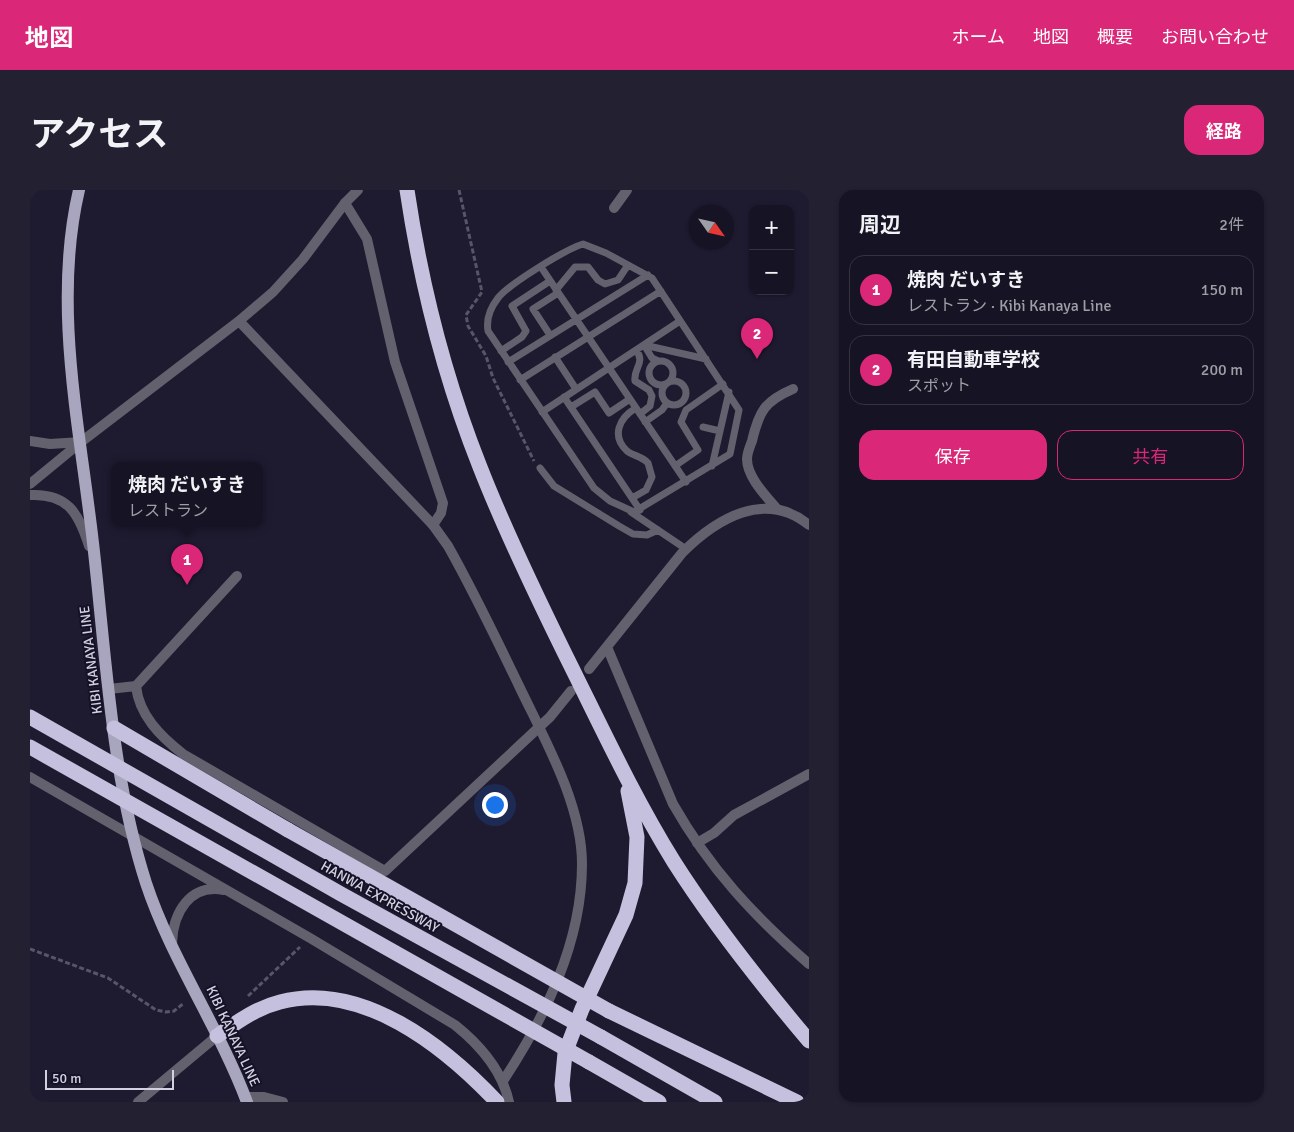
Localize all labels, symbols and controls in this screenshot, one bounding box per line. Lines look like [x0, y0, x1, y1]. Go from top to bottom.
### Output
text: 地図 [25, 23, 73, 53]
text: ホーム [952, 26, 1005, 48]
text: 地図 [1033, 26, 1069, 48]
text: 概要 [1097, 26, 1133, 48]
text: お問い合わせ [1161, 26, 1269, 48]
button: 経路 [1184, 105, 1264, 155]
text: アクセス [30, 113, 168, 156]
north arrow [689, 205, 734, 250]
map controls [749, 205, 794, 295]
button: + [749, 205, 794, 250]
text: 周辺 [859, 212, 901, 238]
text: 2件 [1219, 215, 1244, 235]
button: − [749, 250, 794, 295]
text: 焼肉 だいすき [907, 268, 1025, 292]
text: 1 [872, 280, 880, 300]
text: 150 m [1201, 280, 1243, 300]
text: レストラン · Kibi Kanaya Line [907, 296, 1111, 316]
pin: 2 [741, 318, 773, 359]
text: 有田自動車学校 [907, 348, 1040, 372]
text: 2 [872, 360, 880, 380]
text: 200 m [1201, 360, 1243, 380]
text: スポット [907, 376, 971, 396]
button: 保存 [859, 430, 1047, 480]
button: 共有 [1057, 430, 1244, 480]
popup [111, 462, 263, 527]
text: 焼肉 だいすき [128, 473, 246, 497]
text: レストラン [128, 501, 208, 521]
pin: 1 [171, 544, 203, 585]
street label: KIBI KANAYA LINE [76, 605, 106, 715]
your location [482, 792, 508, 818]
street label: HANWA EXPRESSWAY [318, 857, 442, 937]
street label: KIBI KANAYA LINE [202, 983, 264, 1089]
scale bar [45, 1067, 174, 1090]
text: 50 m [52, 1070, 81, 1087]

